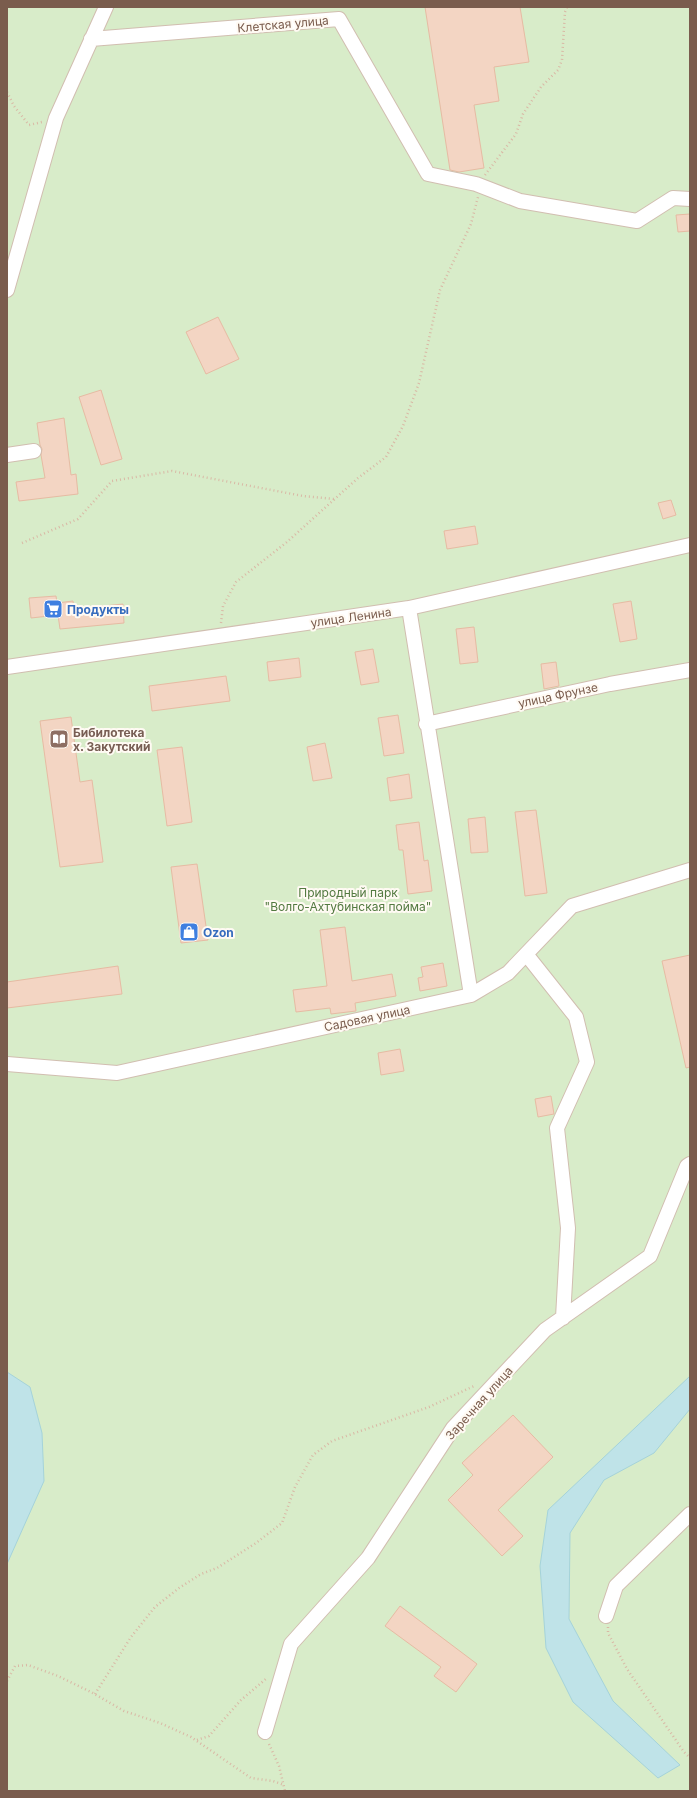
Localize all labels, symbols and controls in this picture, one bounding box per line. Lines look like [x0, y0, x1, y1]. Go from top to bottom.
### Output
street label: Клетская улица [237, 13, 329, 35]
supermarket icon: Продукты [42, 598, 64, 620]
place label: Продукты [67, 602, 129, 617]
street label: улица Ленина [310, 604, 392, 630]
street label: улица Фрунзе [517, 679, 599, 711]
place label: Бибилотека х. Закутский [73, 725, 151, 754]
library icon: Бибилотека х. Закутский [48, 728, 70, 750]
park label: Природный парк "Волго-Ахтубинская пойма" [265, 885, 431, 914]
shop icon: Ozon [178, 921, 200, 943]
place label: Ozon [203, 925, 234, 940]
street label: Садовая улица [322, 1002, 412, 1034]
street label: Заречная улица [442, 1363, 516, 1443]

